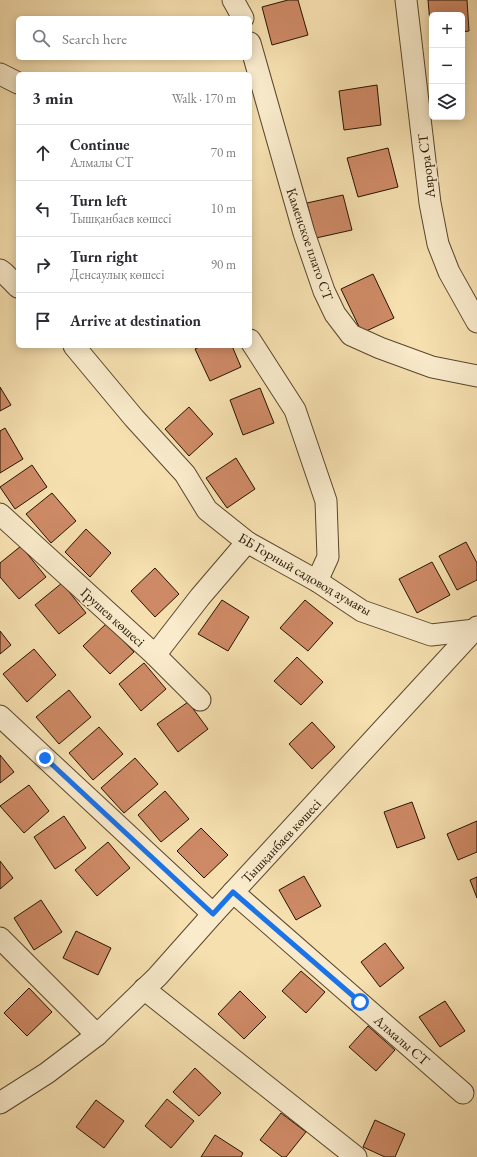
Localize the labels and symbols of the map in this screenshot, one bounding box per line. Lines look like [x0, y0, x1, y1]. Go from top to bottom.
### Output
street label: Аврора СТ [413, 132, 439, 200]
street label: Каменское плато СТ [282, 185, 338, 303]
street label: ББ Горный садовод аумағы [235, 528, 375, 620]
street label: Грушев көшесі [77, 583, 149, 651]
route end [36, 749, 54, 767]
street label: Тышқанбаев көшесі [237, 795, 325, 887]
route start [351, 993, 369, 1011]
street label: Алмалы СТ [370, 1010, 434, 1070]

